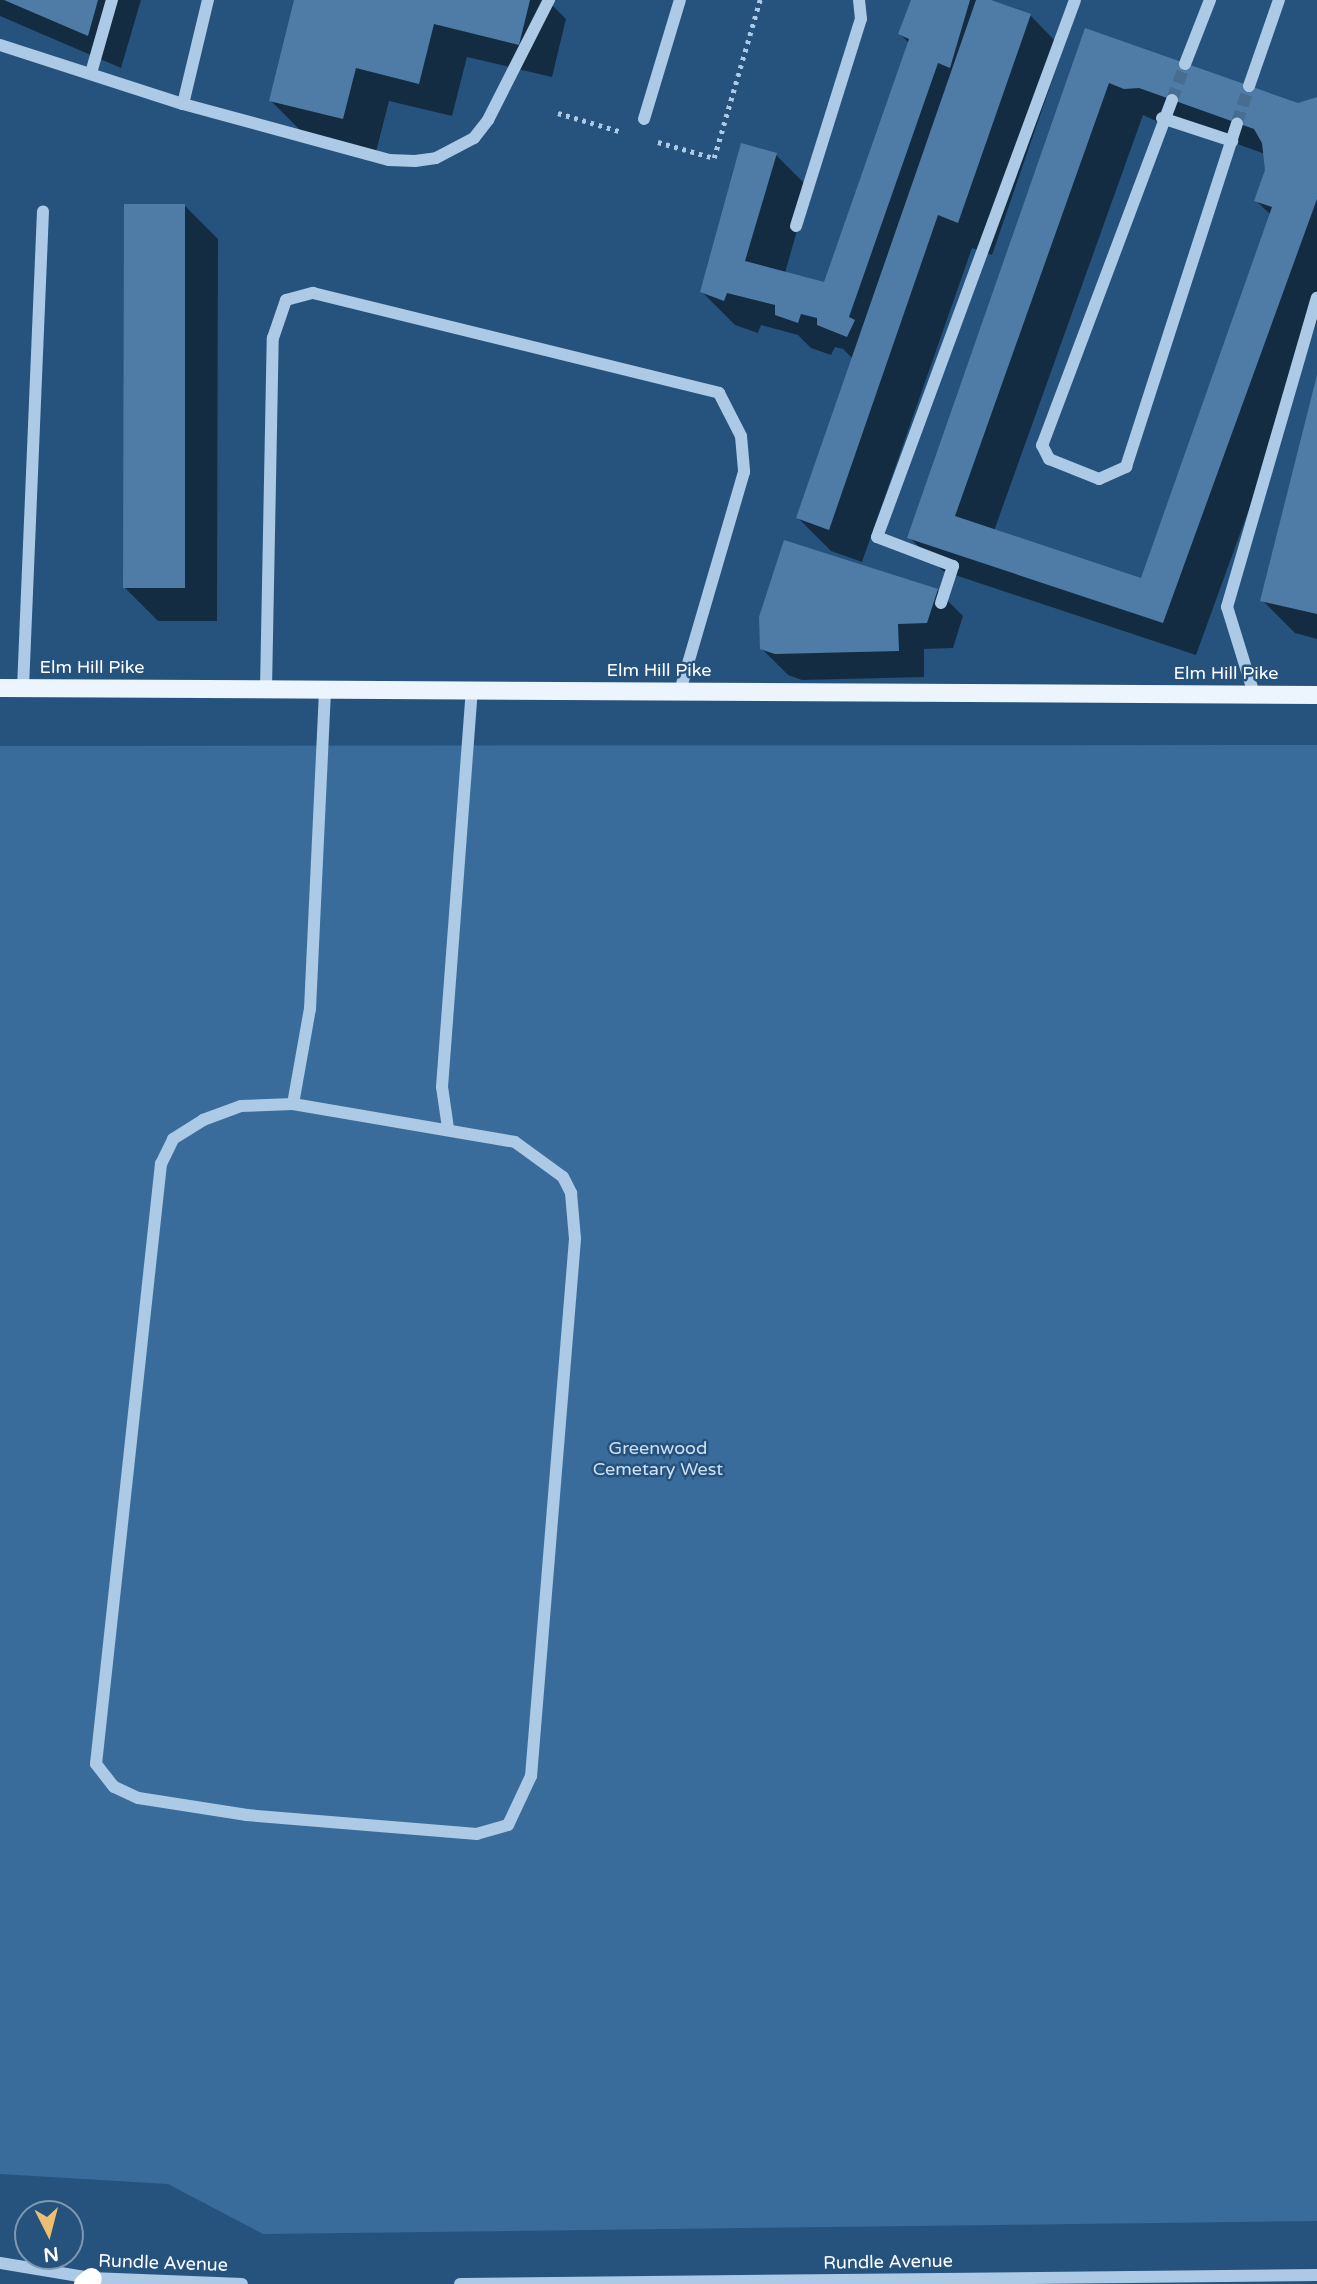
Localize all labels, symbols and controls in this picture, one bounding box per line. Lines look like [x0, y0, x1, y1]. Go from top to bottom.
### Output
street label: Elm Hill Pike [40, 656, 144, 678]
street label: Elm Hill Pike [607, 659, 711, 681]
street label: Elm Hill Pike [1174, 662, 1278, 684]
park label: Greenwood Cemetary West [593, 1438, 723, 1480]
north arrow [14, 2200, 84, 2270]
text: N [42, 2242, 60, 2266]
street label: Rundle Avenue [98, 2250, 228, 2276]
street label: Rundle Avenue [823, 2250, 953, 2274]

